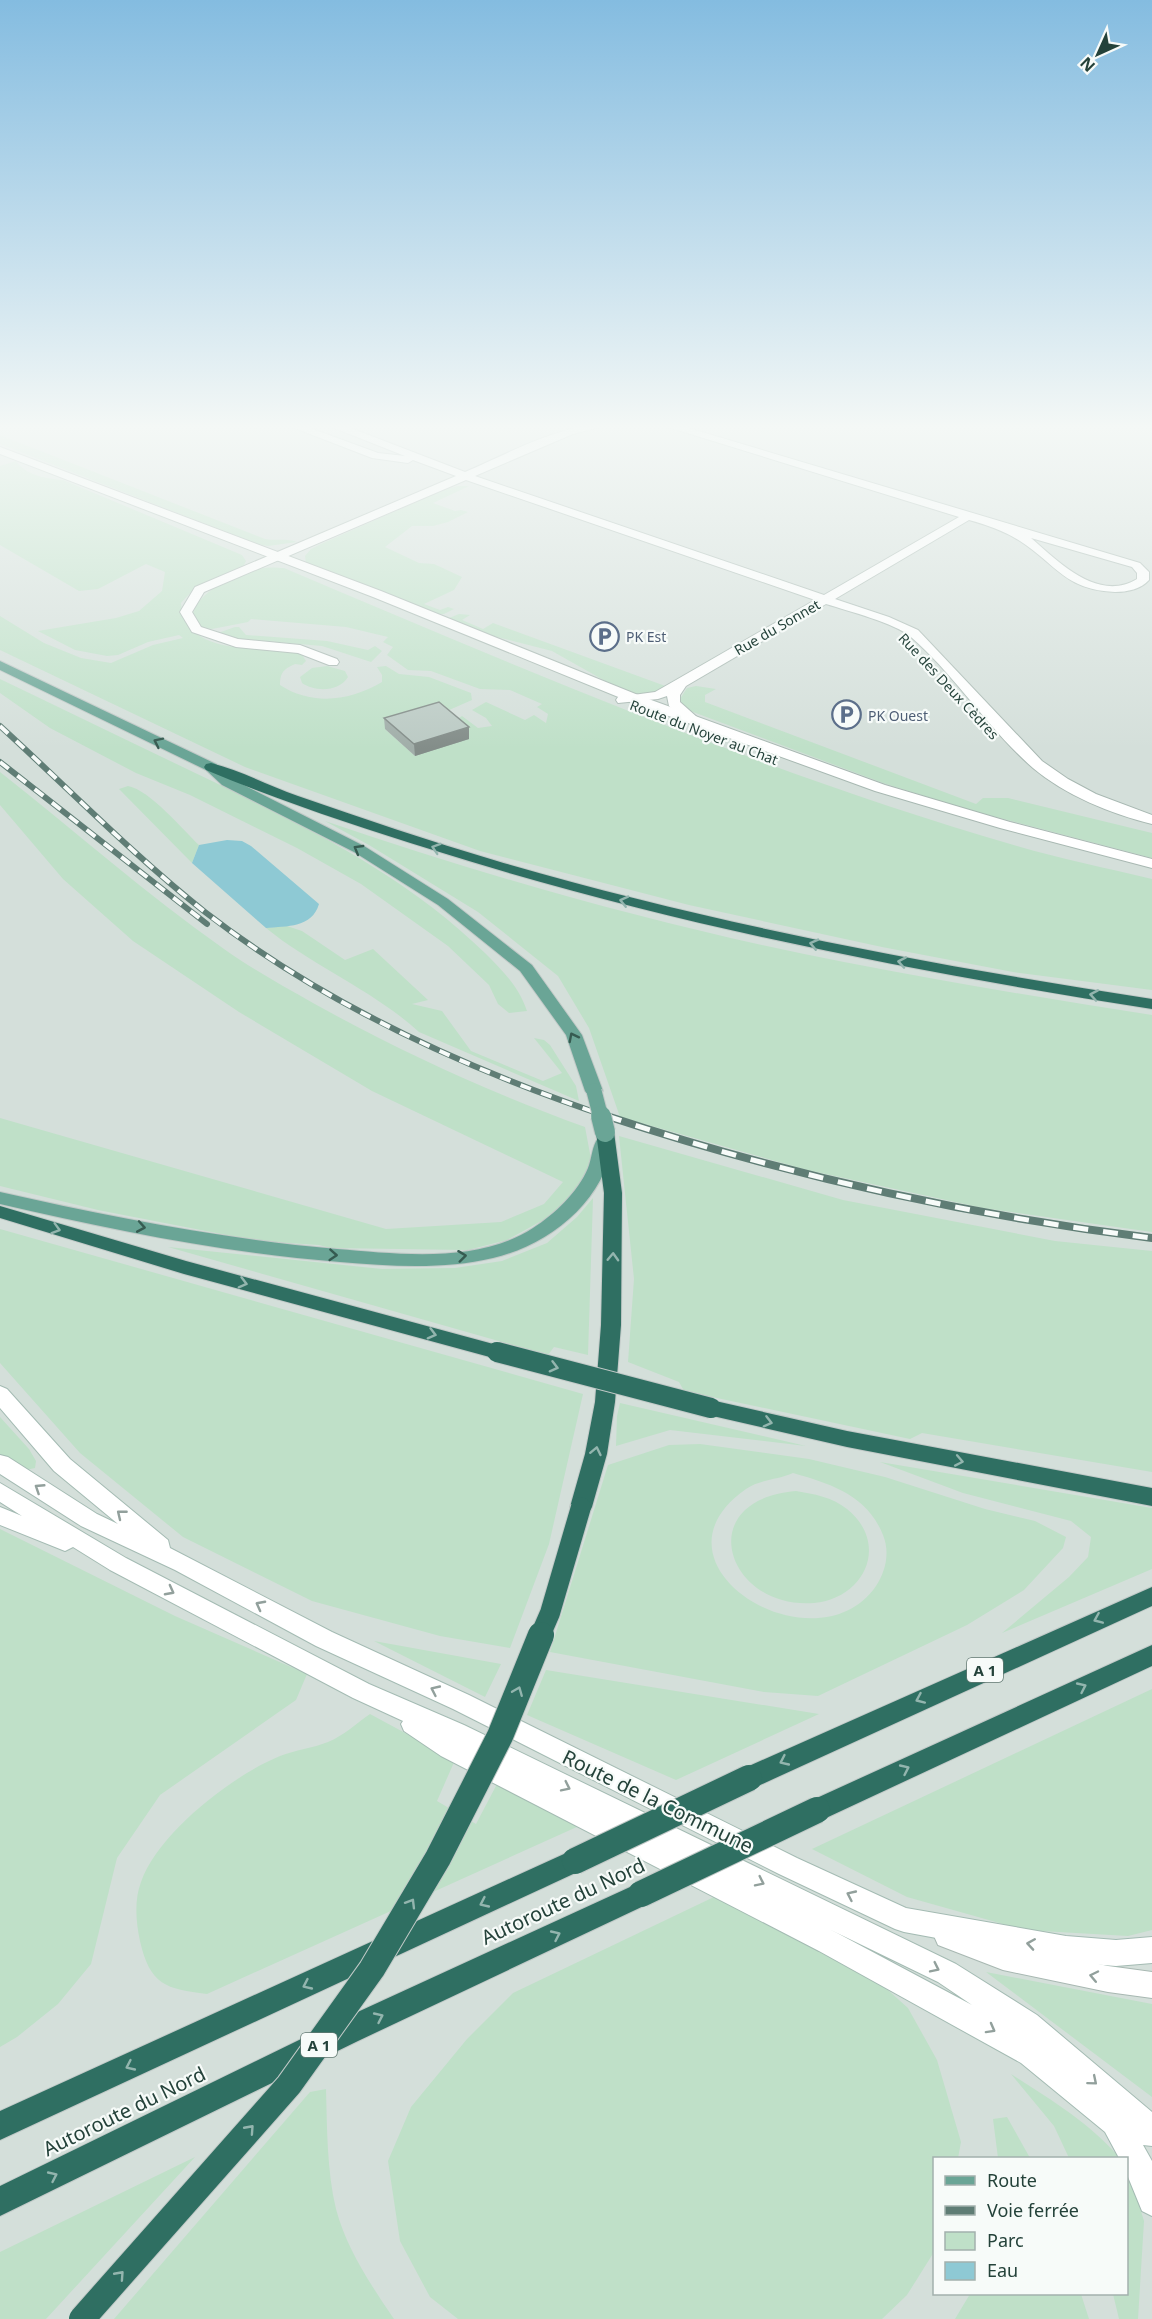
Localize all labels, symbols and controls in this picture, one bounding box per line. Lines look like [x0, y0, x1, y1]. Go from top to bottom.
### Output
north arrow [1068, 24, 1128, 84]
text: N [1075, 52, 1100, 77]
street label: Rue du Sonnet [731, 595, 823, 659]
parking icon: PK Est [589, 620, 621, 652]
place label: PK Est [626, 627, 666, 646]
street label: Rue des Deux Cèdres [895, 629, 1004, 744]
street label: Route du Noyer au Chat [627, 695, 781, 769]
parking icon: PK Ouest [831, 699, 863, 731]
place label: PK Ouest [868, 706, 928, 725]
one-way arrow [154, 738, 165, 749]
one-way arrow [431, 842, 442, 855]
one-way arrow [354, 845, 364, 856]
one-way arrow [619, 895, 629, 908]
one-way arrow [809, 938, 819, 951]
one-way arrow [897, 956, 907, 969]
one-way arrow [1090, 989, 1099, 1001]
one-way arrow [569, 1032, 580, 1043]
one-way arrow [136, 1221, 145, 1233]
one-way arrow [50, 1222, 61, 1234]
one-way arrow [329, 1248, 338, 1261]
one-way arrow [458, 1250, 467, 1263]
one-way arrow [607, 1252, 619, 1261]
one-way arrow [238, 1276, 248, 1288]
one-way arrow [426, 1327, 436, 1340]
one-way arrow [548, 1360, 558, 1372]
one-way arrow [763, 1414, 773, 1427]
one-way arrow [589, 1446, 602, 1456]
one-way arrow [954, 1454, 964, 1467]
one-way arrow [34, 1484, 45, 1495]
one-way arrow [117, 1510, 128, 1521]
one-way arrow [163, 1584, 174, 1595]
one-way arrow [256, 1601, 266, 1612]
one-way arrow [1094, 1612, 1105, 1624]
road number: A 1 [967, 1658, 1003, 1682]
one-way arrow [1076, 1683, 1087, 1695]
one-way arrow [430, 1686, 441, 1698]
one-way arrow [511, 1687, 523, 1698]
one-way arrow [916, 1692, 927, 1704]
street label: Route de la Commune [558, 1743, 758, 1859]
one-way arrow [779, 1754, 790, 1766]
one-way arrow [899, 1764, 910, 1776]
one-way arrow [559, 1780, 570, 1791]
street label: Autoroute du Nord [477, 1851, 649, 1951]
one-way arrow [753, 1874, 764, 1886]
one-way arrow [847, 1891, 858, 1903]
one-way arrow [480, 1895, 491, 1907]
one-way arrow [404, 1899, 416, 1909]
one-way arrow [550, 1930, 561, 1942]
one-way arrow [1027, 1938, 1036, 1950]
one-way arrow [929, 1960, 940, 1972]
one-way arrow [1089, 1970, 1099, 1983]
one-way arrow [303, 1977, 314, 1989]
one-way arrow [373, 2012, 384, 2024]
one-way arrow [984, 2022, 995, 2033]
road number: A 1 [301, 2033, 337, 2057]
one-way arrow [125, 2059, 136, 2071]
street label: Autoroute du Nord [38, 2060, 210, 2162]
one-way arrow [1086, 2074, 1097, 2085]
one-way arrow [243, 2126, 254, 2136]
legend [933, 2157, 1128, 2295]
text: Route [987, 2168, 1037, 2192]
one-way arrow [46, 2171, 57, 2183]
text: Voie ferrée [987, 2198, 1079, 2222]
text: Parc [987, 2228, 1024, 2252]
text: Eau [987, 2258, 1018, 2282]
one-way arrow [113, 2271, 124, 2282]

